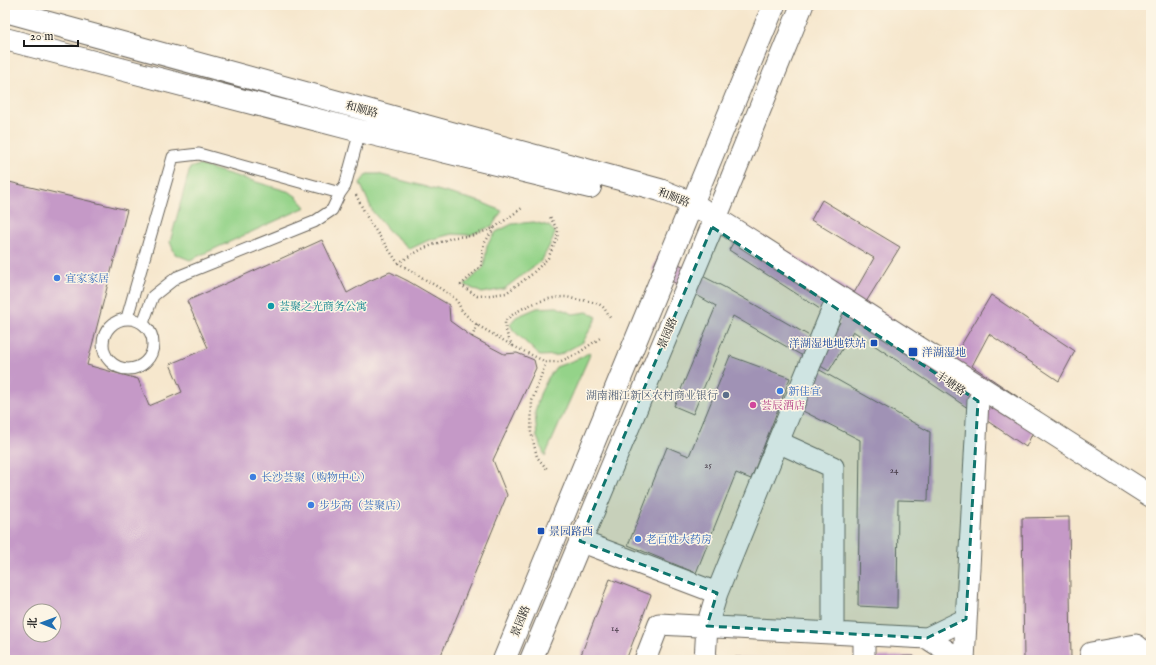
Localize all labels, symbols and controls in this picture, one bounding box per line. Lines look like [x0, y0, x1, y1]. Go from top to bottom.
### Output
scale bar [24, 22, 78, 48]
text: 20 m [30, 29, 53, 44]
street label: 和顺路 [344, 99, 379, 121]
street label: 和顺路 [656, 185, 692, 210]
place label: 宜家家居 [65, 272, 109, 286]
marker: 宜家家居 [52, 273, 62, 283]
place label: 荟聚之光商务公寓 [279, 300, 367, 314]
marker: 荟聚之光商务公寓 [266, 301, 276, 311]
street label: 景园路 [655, 315, 681, 351]
place label: 洋湖湿地地铁站 [789, 337, 866, 351]
marker: 洋湖湿地地铁站 [869, 338, 879, 348]
marker: 洋湖湿地 [907, 346, 919, 358]
place label: 洋湖湿地 [922, 346, 966, 360]
street label: 丰塘路 [933, 369, 968, 399]
place label: 新佳宜 [788, 385, 821, 399]
marker: 新佳宜 [775, 386, 785, 396]
place label: 湖南湘江新区农村商业银行 [586, 389, 718, 403]
marker: 湖南湘江新区农村商业银行 [721, 390, 731, 400]
place label: 荟辰酒店 [761, 399, 805, 413]
marker: 荟辰酒店 [748, 400, 758, 410]
house number: 25 [704, 460, 712, 471]
house number: 24 [890, 465, 899, 476]
place label: 长沙荟聚（购物中心） [261, 471, 371, 485]
marker: 长沙荟聚（购物中心） [248, 472, 258, 482]
place label: 步步高（荟聚店） [319, 499, 407, 513]
marker: 步步高（荟聚店） [306, 500, 316, 510]
place label: 景园路西 [549, 525, 593, 539]
marker: 景园路西 [536, 526, 546, 536]
place label: 老百姓大药房 [646, 533, 712, 547]
marker: 老百姓大药房 [633, 534, 643, 544]
north arrow [22, 603, 62, 643]
street label: 景园路 [508, 603, 534, 639]
text: 北 [26, 617, 40, 628]
house number: 14 [611, 623, 619, 634]

